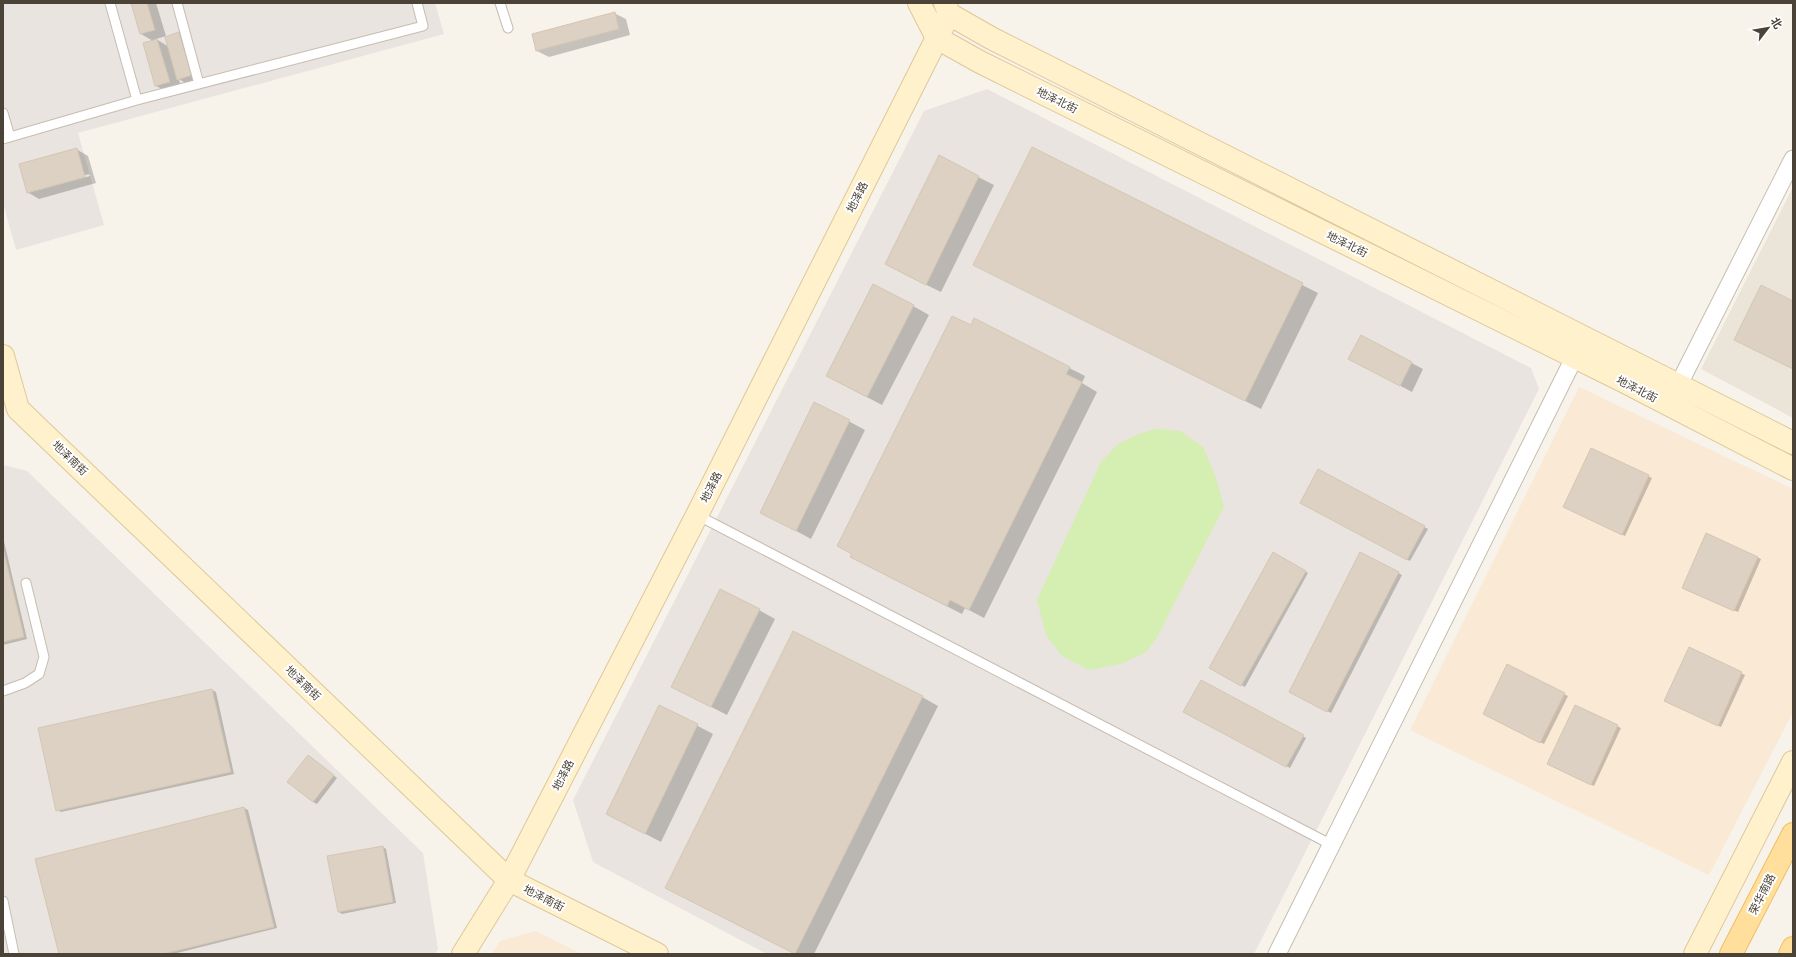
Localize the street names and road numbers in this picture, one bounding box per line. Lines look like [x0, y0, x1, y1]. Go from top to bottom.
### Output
street label: 地泽北街 [1034, 84, 1080, 116]
street label: 地泽路 [843, 179, 871, 215]
street label: 地泽北街 [1324, 228, 1370, 260]
street label: 地泽北街 [1614, 373, 1660, 405]
street label: 地泽南街 [49, 438, 91, 478]
street label: 地泽路 [697, 469, 725, 505]
street label: 地泽南街 [282, 663, 324, 703]
street label: 地泽路 [549, 757, 577, 793]
street label: 荣华南路 [1746, 871, 1778, 917]
street label: 地泽南街 [521, 882, 567, 914]

